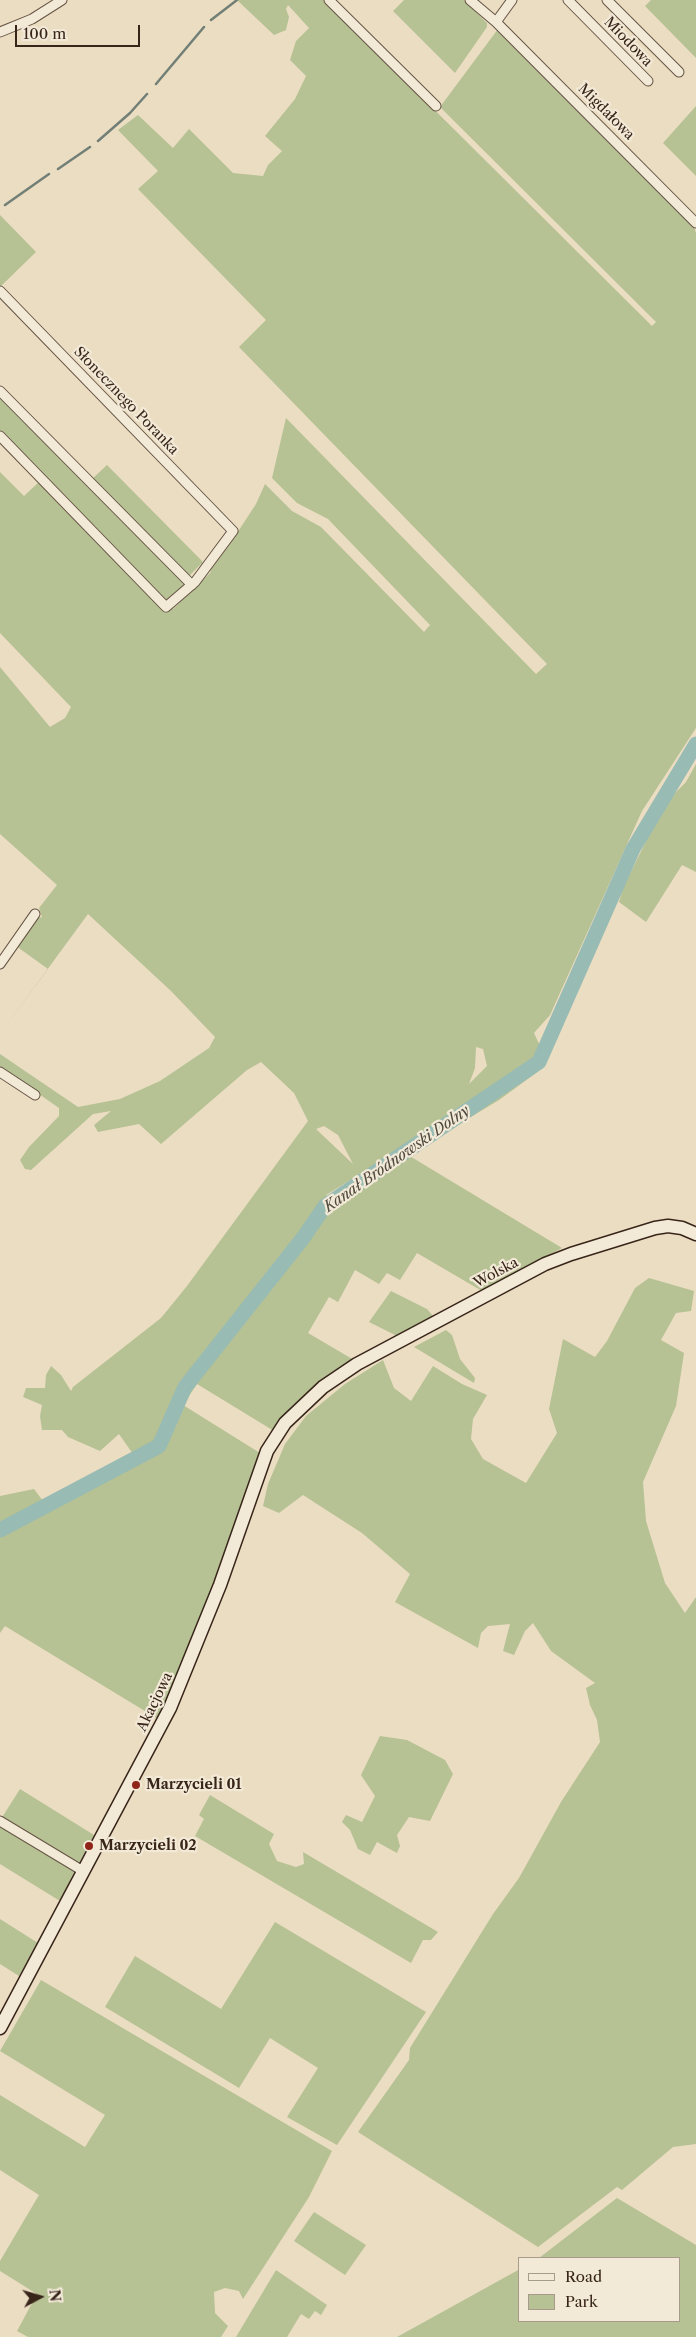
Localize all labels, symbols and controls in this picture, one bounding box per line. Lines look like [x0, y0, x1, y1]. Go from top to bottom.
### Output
street label: Miodowa [600, 14, 656, 70]
scale bar [18, 15, 142, 47]
text: 100 m [23, 24, 66, 43]
street label: Migdałowa [574, 80, 638, 144]
street label: Słonecznego Poranka [70, 344, 182, 458]
water label: Kanał Bródnowski Dolny [321, 1102, 473, 1216]
street label: Wolska [471, 1254, 521, 1292]
street label: Akacjowa [133, 1670, 177, 1734]
place label: Marzycieli 01 [146, 1777, 242, 1793]
marker: Marzycieli 01 [130, 1779, 142, 1791]
place label: Marzycieli 02 [99, 1838, 197, 1854]
marker: Marzycieli 02 [83, 1840, 95, 1852]
legend [518, 2257, 681, 2322]
text: Road [565, 2267, 602, 2286]
north arrow [15, 2272, 65, 2322]
text: N [45, 2288, 65, 2302]
text: Park [565, 2292, 598, 2311]

